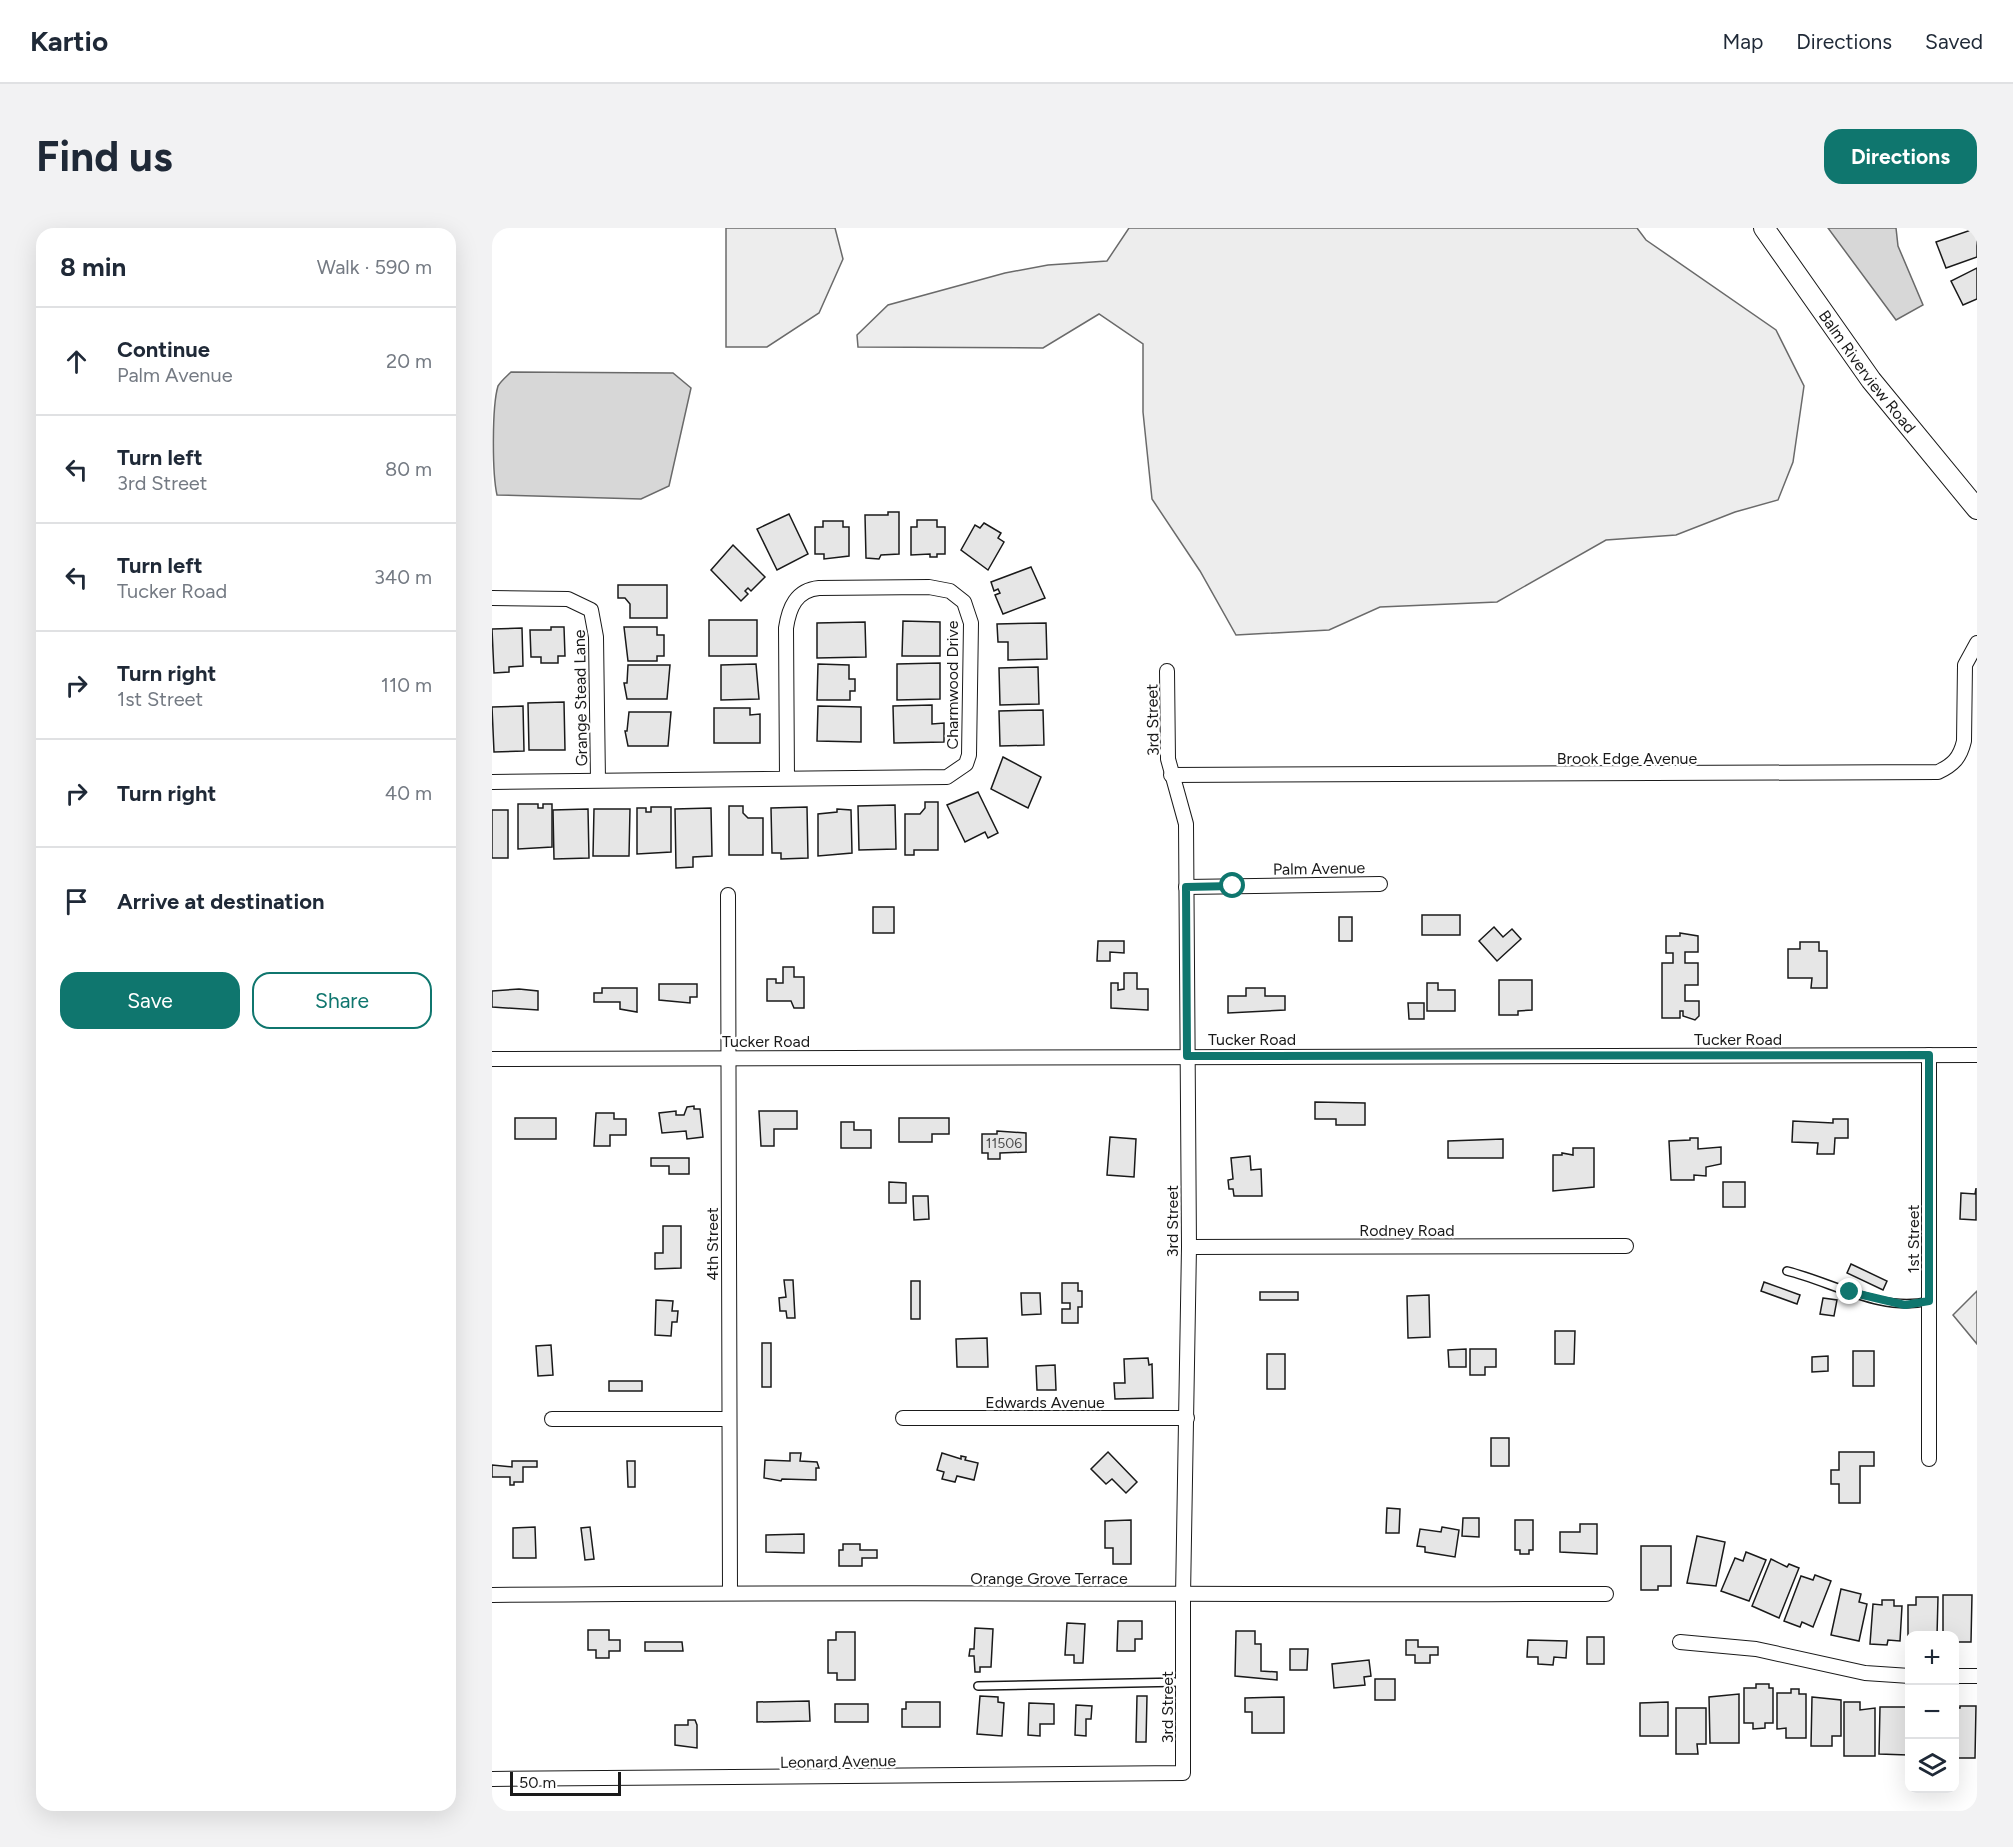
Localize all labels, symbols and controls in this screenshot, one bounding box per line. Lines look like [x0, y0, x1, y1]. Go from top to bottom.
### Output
text: Kartio [30, 24, 108, 58]
text: Map [1722, 29, 1763, 54]
text: Directions [1796, 29, 1892, 54]
text: Saved [1925, 29, 1983, 54]
button: Directions [1824, 129, 1977, 184]
text: Find us [36, 131, 173, 182]
text: 8 min [60, 251, 126, 283]
text: Walk · 590 m [317, 255, 432, 279]
street label: Balm Riverview Road [1815, 307, 1920, 437]
text: Continue [117, 336, 210, 363]
icon: ahead [60, 345, 93, 378]
text: 20 m [386, 349, 432, 373]
text: Palm Avenue [117, 363, 233, 387]
text: Turn left [117, 444, 203, 471]
icon: left [60, 453, 93, 486]
text: 80 m [385, 457, 432, 481]
text: 3rd Street [117, 471, 207, 495]
text: Turn left [117, 552, 203, 579]
icon: left [60, 561, 93, 594]
text: 340 m [374, 565, 432, 589]
text: Tucker Road [117, 579, 227, 603]
street label: Charmwood Drive [943, 620, 962, 749]
street label: Grange Stead Lane [570, 629, 591, 767]
text: Turn right [117, 660, 216, 687]
icon: right [60, 669, 93, 702]
text: 110 m [381, 673, 432, 697]
street label: 3rd Street [1142, 684, 1163, 756]
text: 1st Street [117, 687, 203, 711]
street label: Brook Edge Avenue [1557, 749, 1698, 768]
icon: right [60, 777, 93, 810]
text: Turn right [117, 780, 216, 807]
text: 40 m [385, 781, 432, 805]
street label: Palm Avenue [1273, 858, 1366, 879]
route start [1219, 872, 1245, 898]
icon: arrive [60, 885, 93, 918]
text: Arrive at destination [117, 888, 325, 915]
button: Save [60, 972, 240, 1029]
button: Share [252, 972, 432, 1029]
street label: Tucker Road [1208, 1030, 1296, 1049]
street label: Tucker Road [1694, 1030, 1782, 1049]
street label: Tucker Road [722, 1032, 810, 1051]
house number: 11506 [986, 1135, 1022, 1152]
street label: 3rd Street [1163, 1185, 1182, 1257]
street label: 1st Street [1904, 1205, 1923, 1273]
street label: 4th Street [703, 1207, 722, 1281]
street label: Rodney Road [1359, 1221, 1455, 1240]
route end [1836, 1278, 1862, 1304]
street label: Edwards Avenue [985, 1393, 1105, 1412]
street label: Orange Grove Terrace [970, 1569, 1128, 1588]
map controls [1905, 1631, 1959, 1793]
button: + [1905, 1631, 1959, 1685]
street label: 3rd Street [1158, 1671, 1177, 1743]
button: − [1905, 1685, 1959, 1739]
button: layers [1905, 1739, 1959, 1793]
street label: Leonard Avenue [780, 1751, 897, 1772]
scale bar [510, 1769, 621, 1796]
text: 50 m [519, 1773, 556, 1792]

